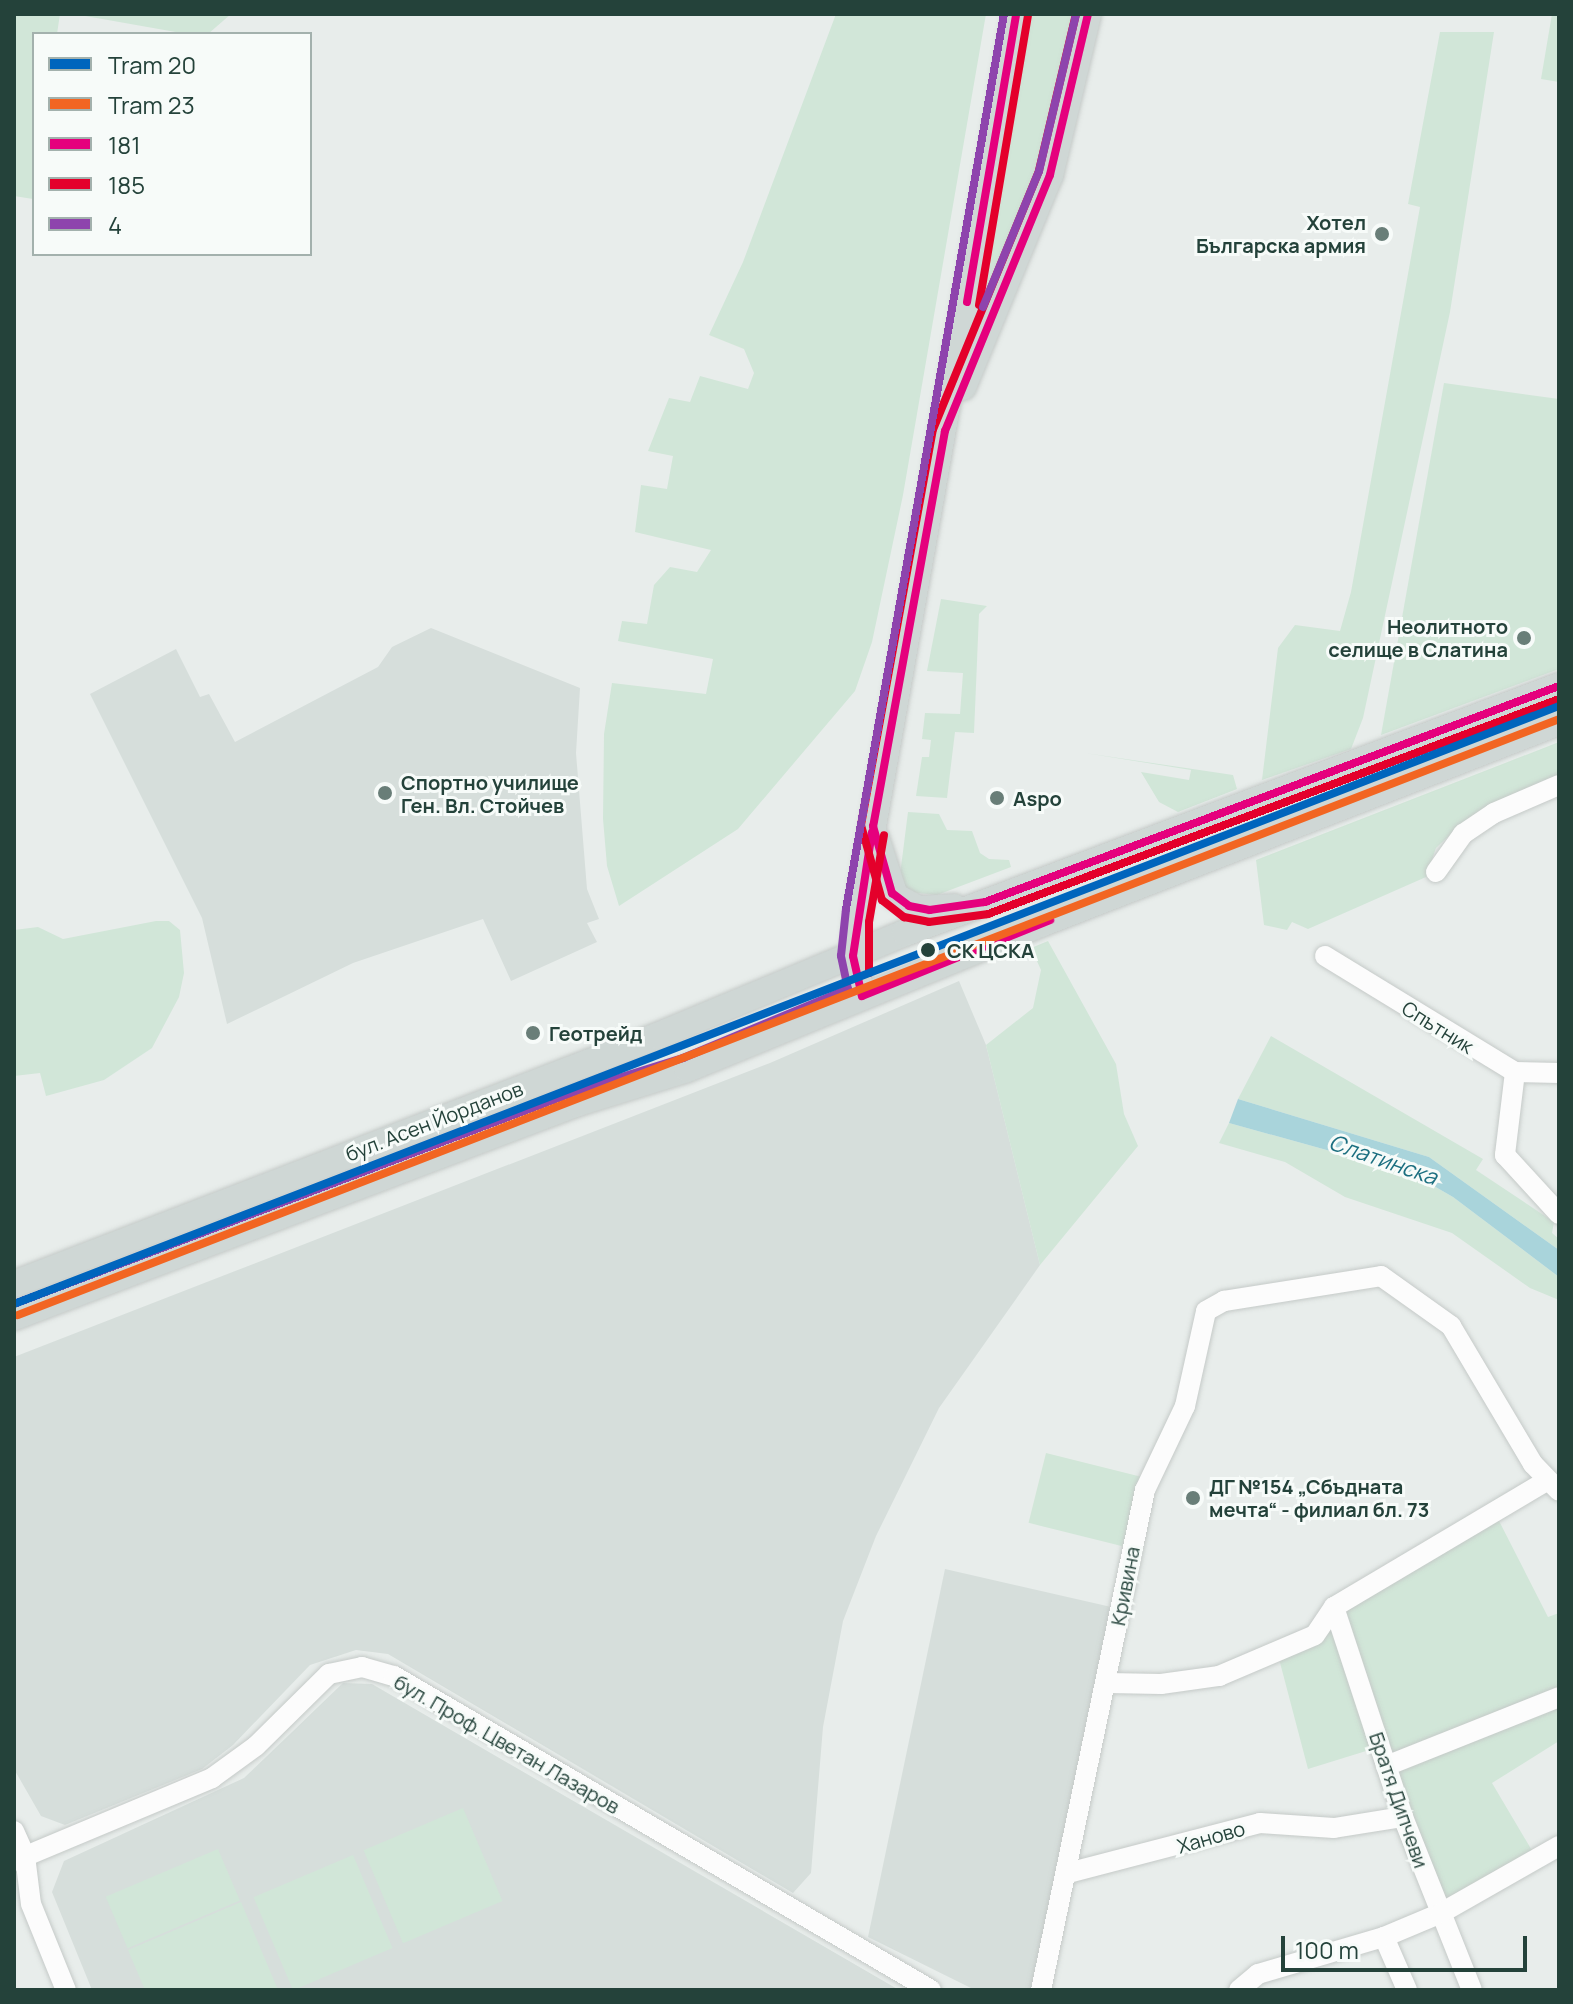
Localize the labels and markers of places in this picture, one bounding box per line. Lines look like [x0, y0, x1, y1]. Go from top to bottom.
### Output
place label: Хотел Българска армия [1196, 210, 1366, 257]
marker: Хотел Българска армия [1373, 225, 1391, 243]
place label: Неолитното селище в Слатина [1328, 614, 1508, 661]
marker: Неолитното селище в Слатина [1515, 629, 1533, 647]
place label: Спортно училище Ген. Вл. Стойчев [401, 770, 579, 817]
marker: Спортно училище Ген. Вл. Стойчев [376, 784, 394, 802]
place label: Aspo [1013, 786, 1062, 810]
marker: Aspo [988, 789, 1006, 807]
marker: СК ЦСКА [916, 938, 940, 962]
place label: СК ЦСКА [947, 938, 1035, 962]
place label: Геотрейд [549, 1021, 643, 1045]
marker: Геотрейд [524, 1024, 542, 1042]
place label: ДГ №154 „Сбъдната мечта“ - филиал бл. 73 [1209, 1474, 1429, 1521]
marker: ДГ №154 „Сбъдната мечта“ - филиал бл. 73 [1184, 1489, 1202, 1507]

